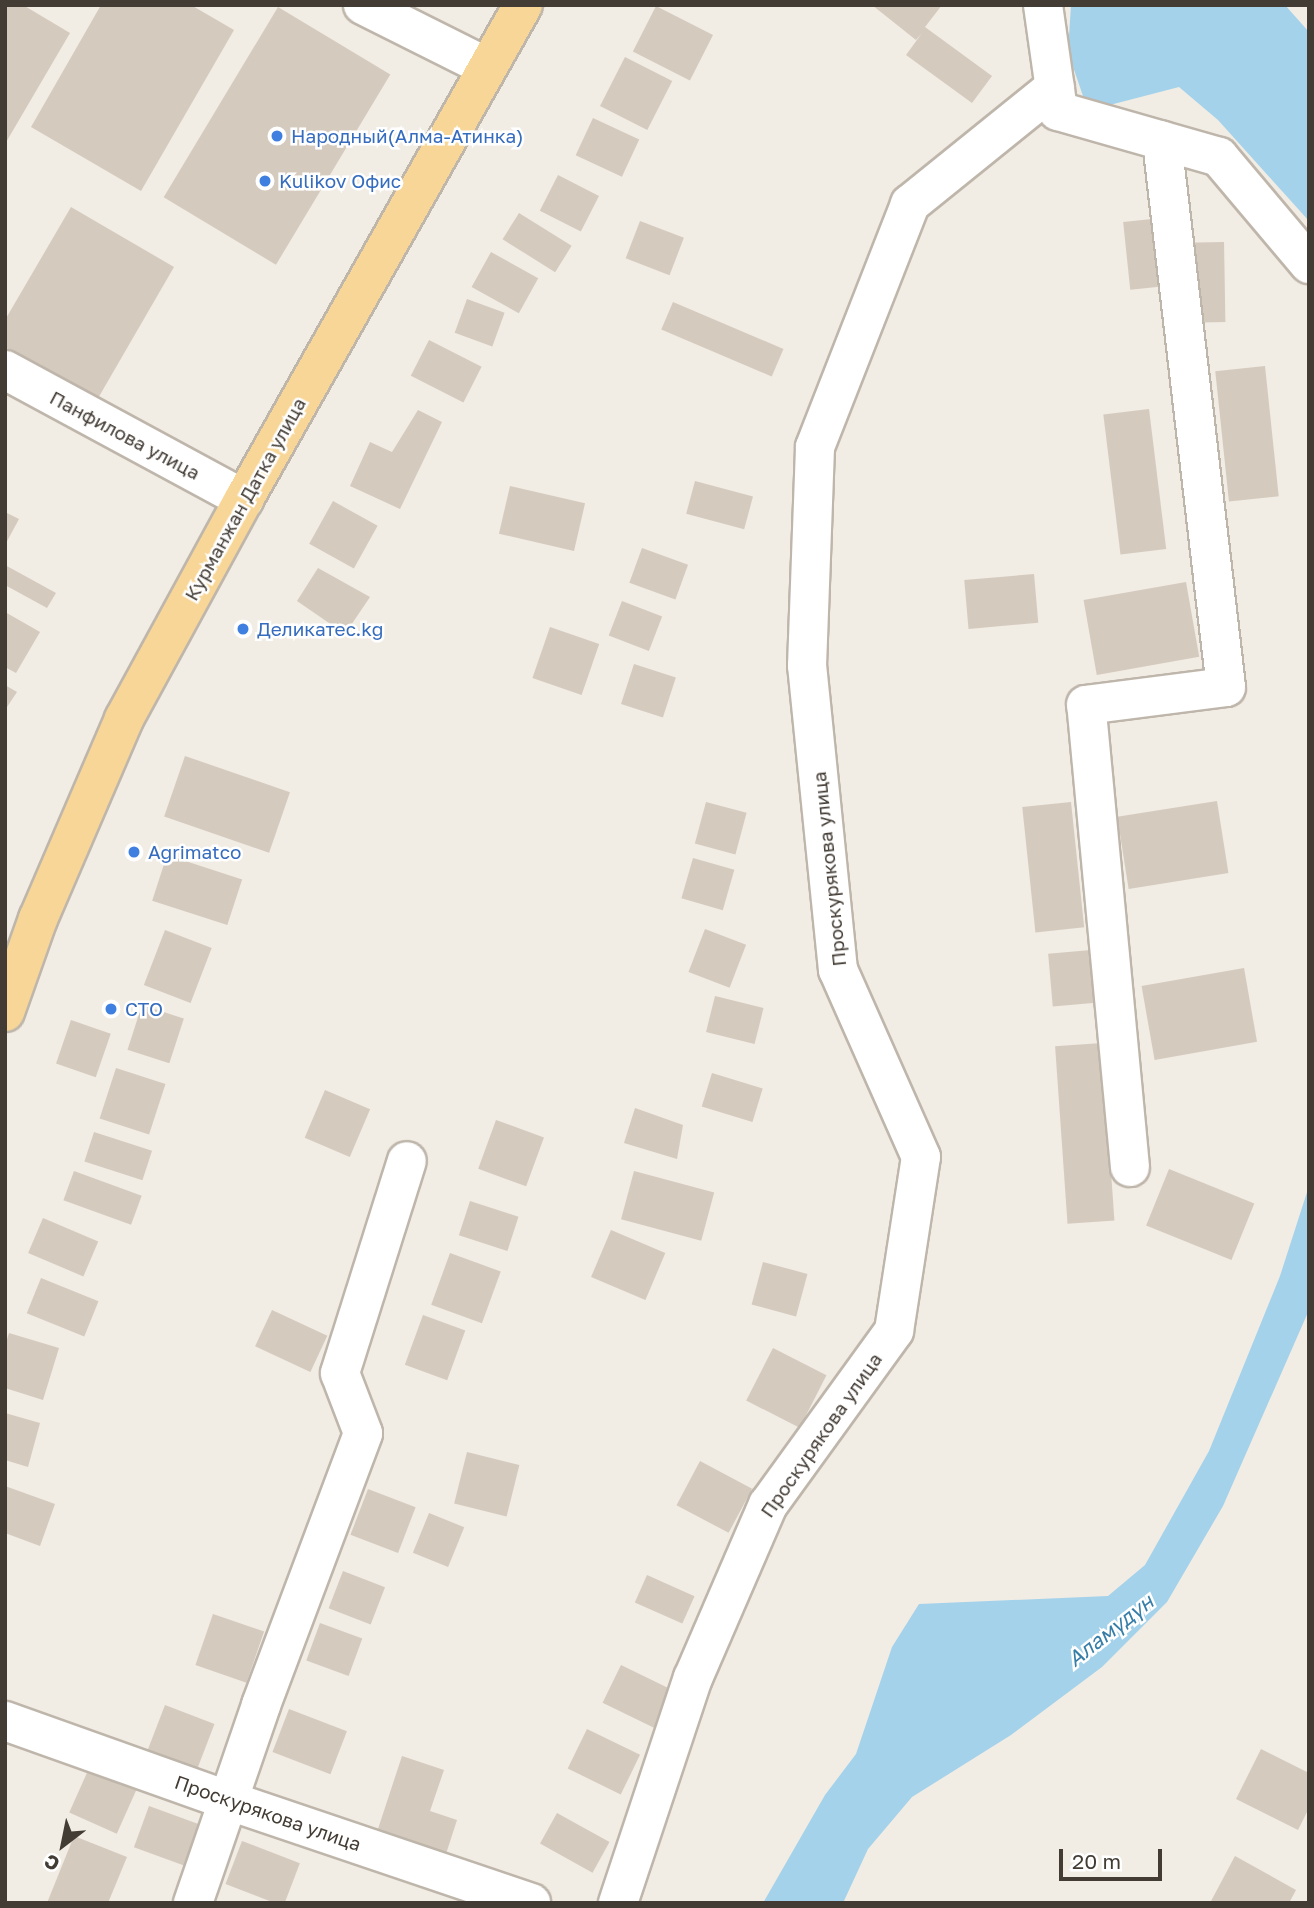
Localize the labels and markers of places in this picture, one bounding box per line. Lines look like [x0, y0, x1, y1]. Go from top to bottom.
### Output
place label: Народный(Алма-Атинка) [291, 125, 523, 147]
marker: Народный(Алма-Атинка) [269, 128, 285, 144]
place label: Kulikov Офис [279, 170, 401, 192]
marker: Kulikov Офис [257, 173, 273, 189]
place label: Деликатес.kg [257, 618, 383, 640]
marker: Деликатес.kg [235, 621, 251, 637]
place label: Agrimatco [148, 841, 241, 863]
marker: Agrimatco [126, 844, 142, 860]
place label: СТО [125, 998, 163, 1020]
marker: СТО [103, 1001, 119, 1017]

